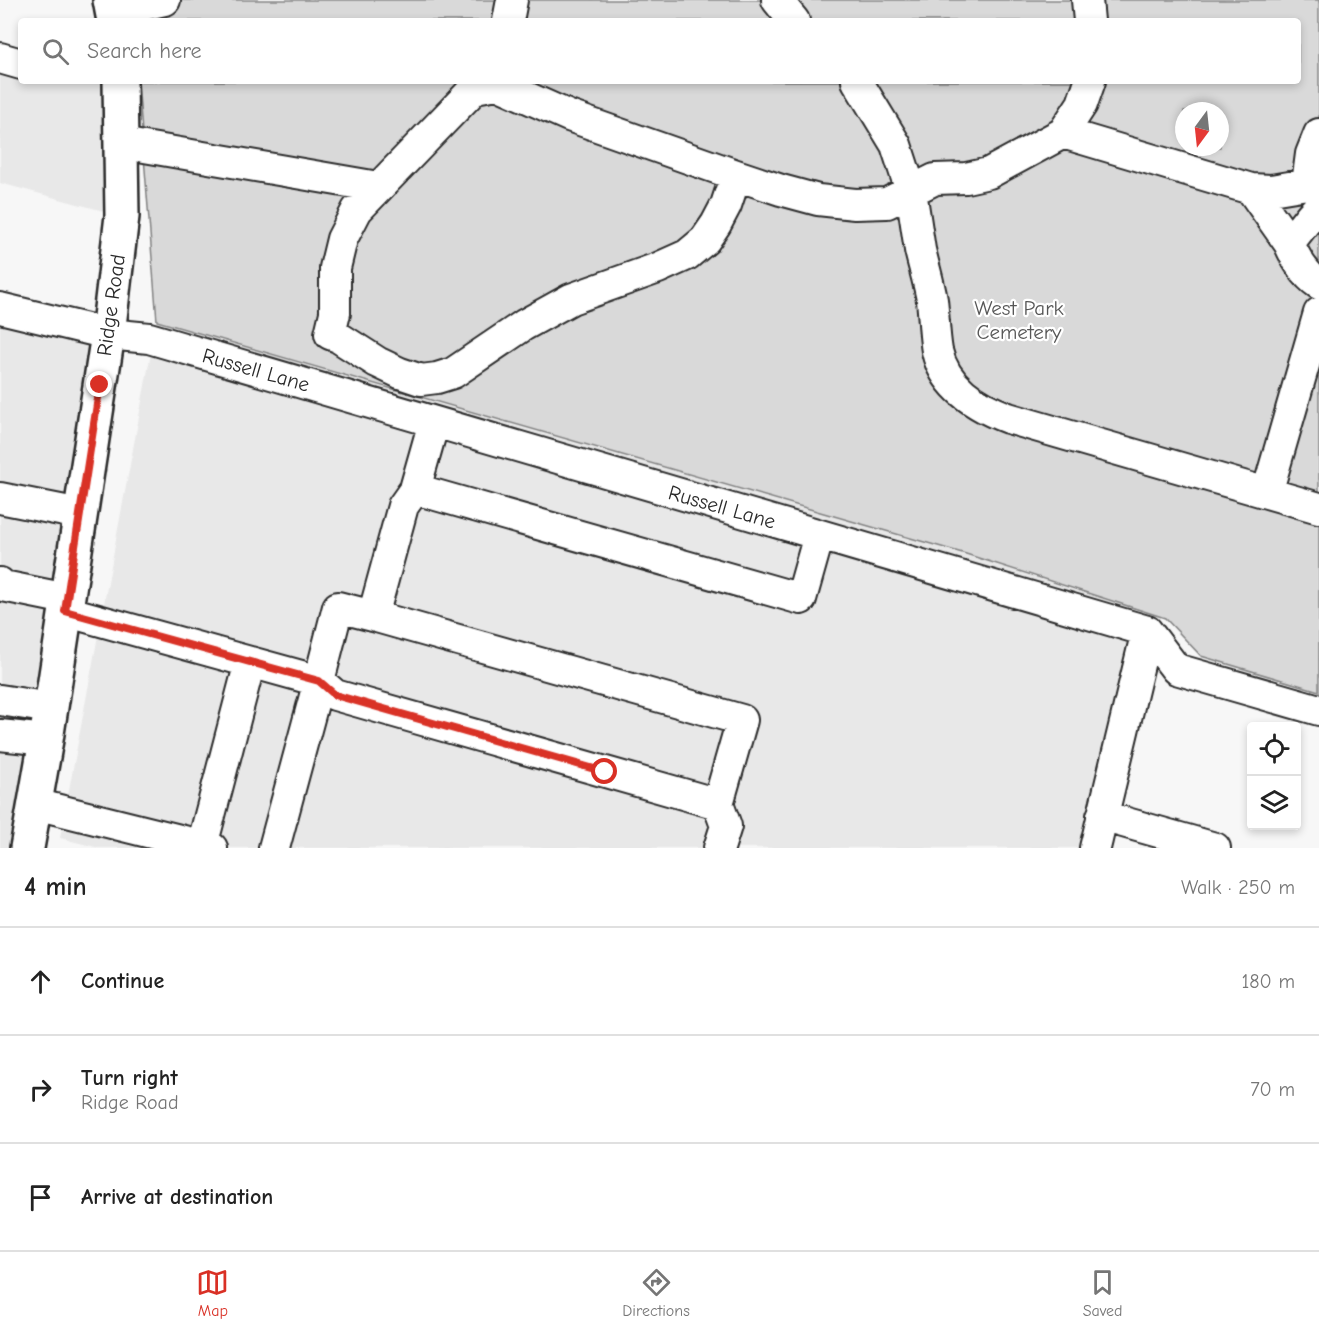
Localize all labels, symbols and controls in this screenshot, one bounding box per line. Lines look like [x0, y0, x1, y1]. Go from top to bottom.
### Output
search box [18, 18, 1301, 84]
icon: search [39, 35, 72, 68]
text: Search here [87, 38, 202, 64]
north arrow [1175, 102, 1229, 156]
street label: Ridge Road [92, 253, 130, 357]
park label: West Park Cemetery [974, 296, 1064, 344]
street label: Russell Lane [200, 343, 312, 397]
route end [86, 371, 112, 397]
street label: Russell Lane [666, 480, 778, 534]
map controls [1247, 722, 1301, 830]
button: locate [1247, 722, 1301, 776]
route start [591, 758, 617, 784]
button: layers [1247, 776, 1301, 830]
text: 4 min [24, 872, 87, 902]
text: Walk · 250 m [1181, 876, 1295, 899]
icon: ahead [24, 965, 57, 998]
text: Continue [81, 968, 164, 994]
text: 180 m [1241, 970, 1295, 993]
text: Turn right [81, 1065, 178, 1091]
icon: right [24, 1073, 57, 1106]
text: 70 m [1250, 1078, 1295, 1101]
text: Ridge Road [81, 1091, 179, 1114]
icon: arrive [24, 1181, 57, 1214]
text: Arrive at destination [81, 1184, 273, 1210]
tab: Map [196, 1266, 229, 1320]
tab: Directions [622, 1266, 690, 1320]
tab: Saved [1083, 1266, 1123, 1320]

